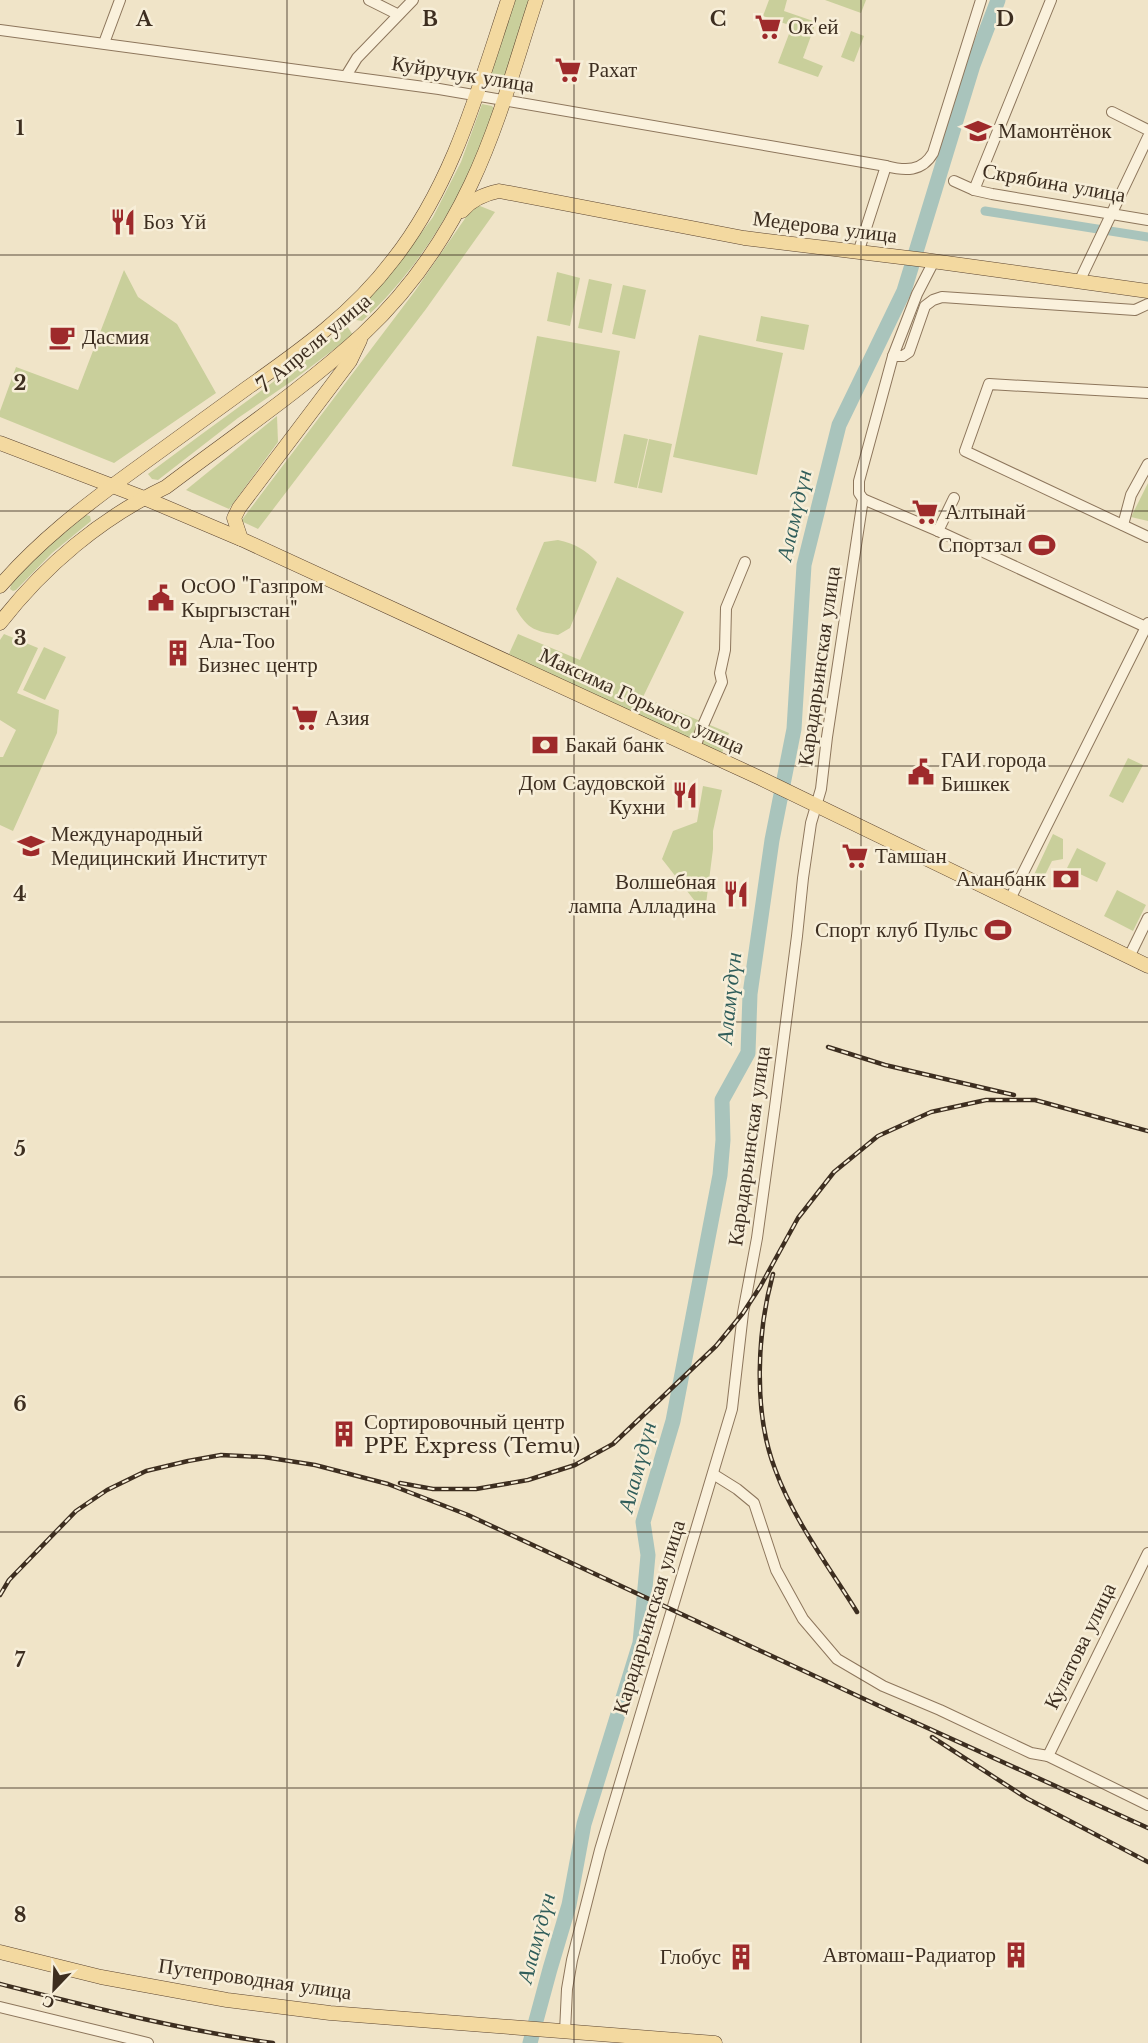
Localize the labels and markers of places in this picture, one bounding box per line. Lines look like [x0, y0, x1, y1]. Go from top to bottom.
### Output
supermarket icon: Ок'ей [753, 12, 783, 42]
place label: Ок'ей [788, 14, 838, 40]
supermarket icon: Рахат [553, 55, 583, 85]
place label: Рахат [588, 57, 637, 83]
school or university icon: Мамонтёнок [963, 116, 993, 146]
place label: Мамонтёнок [998, 118, 1112, 144]
restaurant icon: Боз Үй [108, 207, 138, 237]
place label: Боз Үй [143, 209, 206, 235]
cafe icon: Дасмия [47, 322, 77, 352]
place label: Дасмия [82, 324, 149, 350]
supermarket icon: Алтынай [910, 497, 940, 527]
place label: Алтынай [945, 499, 1026, 525]
sports icon: Спортзал [1027, 530, 1057, 560]
place label: Спортзал [938, 532, 1022, 558]
place label: ОсОО "Газпром Кыргызстан" [181, 573, 323, 623]
public building icon: ОсОО "Газпром Кыргызстан" [146, 583, 176, 613]
place label: Ала-Тоо Бизнес центр [198, 628, 318, 678]
building icon: Ала-Тоо Бизнес центр [163, 638, 193, 668]
supermarket icon: Азия [290, 703, 320, 733]
place label: Азия [325, 705, 370, 731]
bank icon: Бакай банк [530, 730, 560, 760]
place label: Бакай банк [565, 732, 665, 758]
place label: ГАИ города Бишкек [941, 747, 1047, 797]
public building icon: ГАИ города Бишкек [906, 757, 936, 787]
place label: Дом Саудовской Кухни [519, 770, 665, 820]
restaurant icon: Дом Саудовской Кухни [670, 780, 700, 810]
place label: Международный Медицинский Институт [51, 821, 267, 871]
school or university icon: Международный Медицинский Институт [16, 831, 46, 861]
supermarket icon: Тамшан [840, 841, 870, 871]
place label: Тамшан [875, 843, 947, 869]
bank icon: Аманбанк [1051, 864, 1081, 894]
place label: Аманбанк [956, 866, 1047, 892]
place label: Волшебная лампа Алладина [568, 869, 717, 919]
restaurant icon: Волшебная лампа Алладина [721, 879, 751, 909]
sports icon: Спорт клуб Пульс [983, 915, 1013, 945]
place label: Спорт клуб Пульс [815, 917, 978, 943]
place label: Сортировочный центр PPE Express (Temu) [364, 1409, 580, 1459]
building icon: Сортировочный центр PPE Express (Temu) [329, 1419, 359, 1449]
building icon: Автомаш-Радиатор [1001, 1940, 1031, 1970]
building icon: Глобус [726, 1942, 756, 1972]
place label: Автомаш-Радиатор [822, 1942, 996, 1968]
place label: Глобус [660, 1944, 721, 1970]

